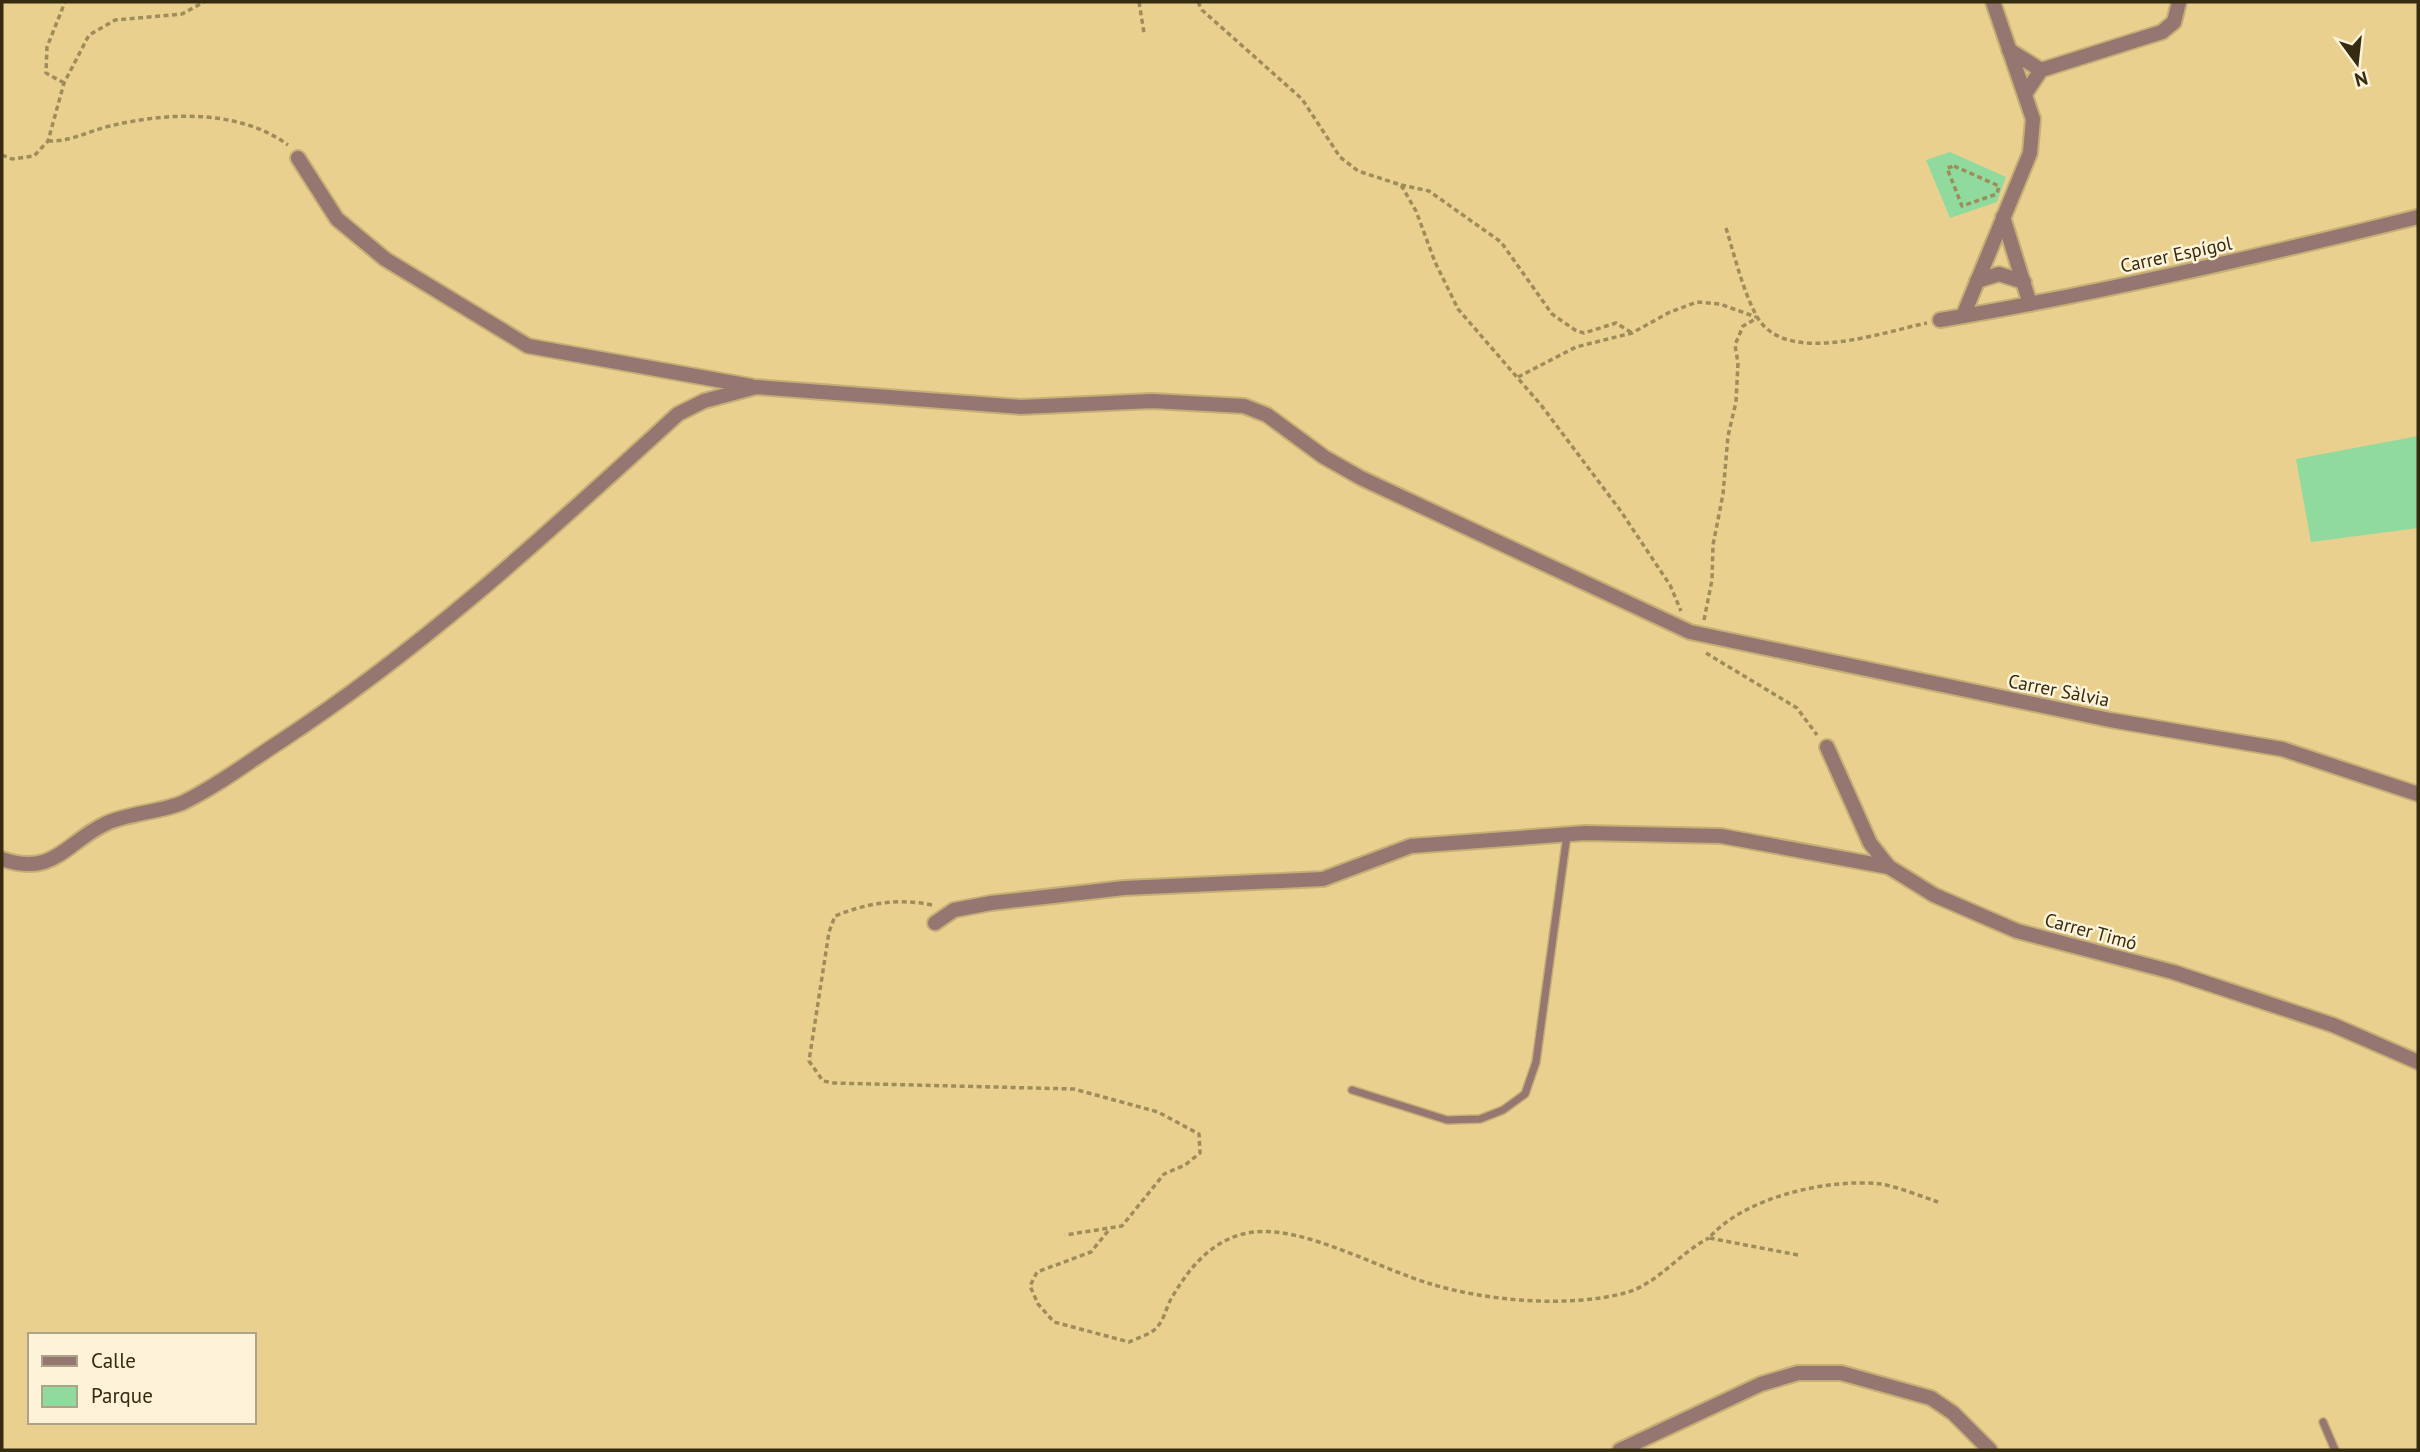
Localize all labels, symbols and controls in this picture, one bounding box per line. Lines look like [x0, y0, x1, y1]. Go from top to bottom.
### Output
north arrow [2322, 28, 2392, 98]
text: N [2352, 66, 2371, 93]
street label: Carrer Espígol [2118, 230, 2234, 278]
street label: Carrer Sàlvia [2006, 668, 2112, 712]
street label: Carrer Timó [2042, 907, 2140, 955]
legend [28, 1333, 256, 1424]
text: Calle [91, 1347, 136, 1374]
text: Parque [91, 1382, 153, 1409]

